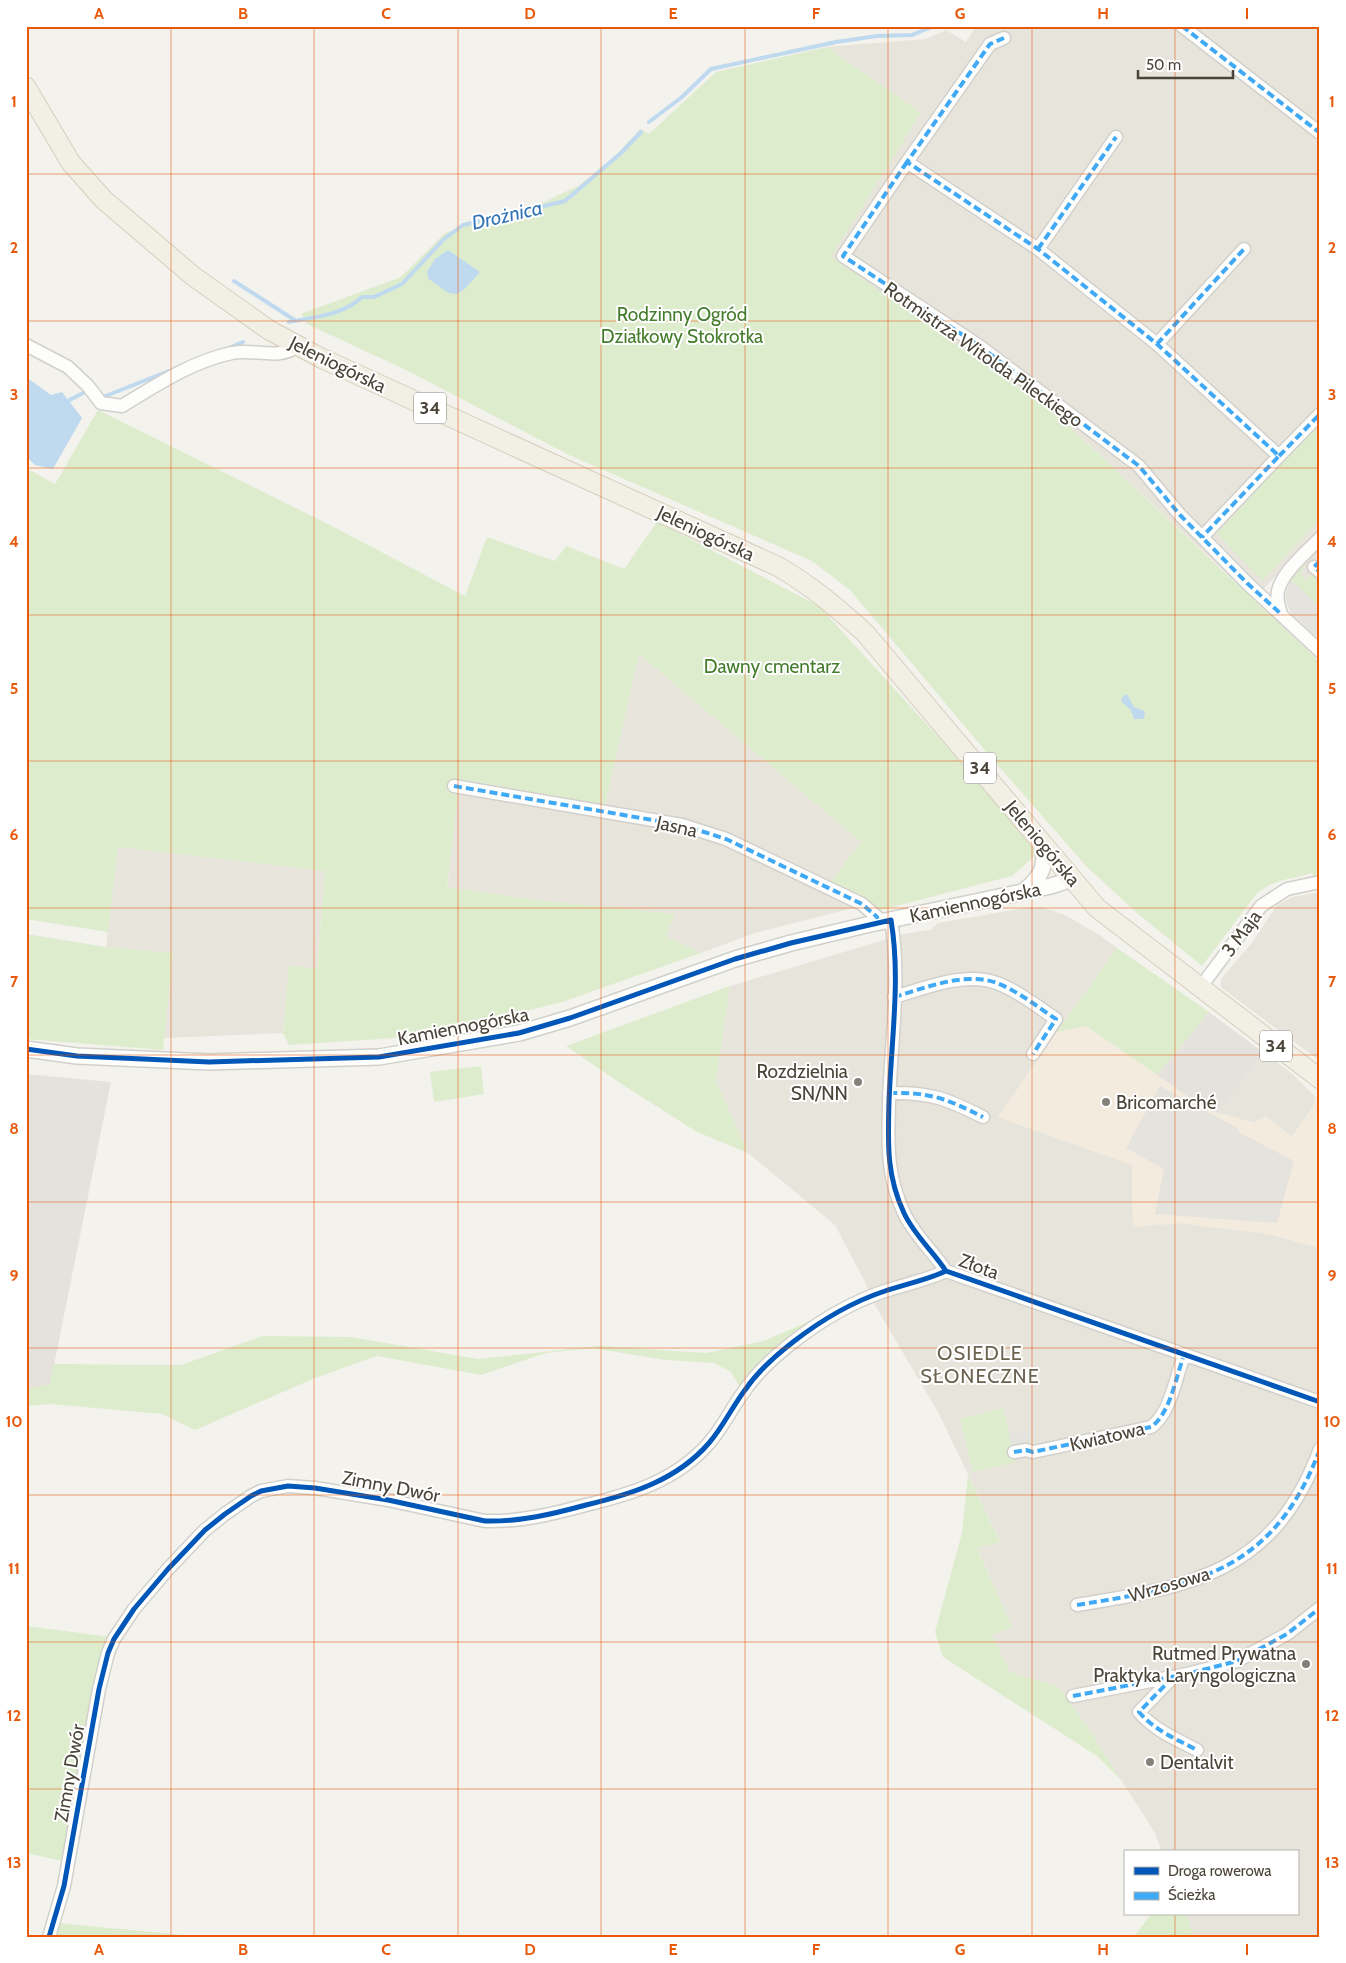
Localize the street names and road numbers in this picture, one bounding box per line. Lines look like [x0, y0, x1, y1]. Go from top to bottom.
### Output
street label: Rotmistrza Witolda Pileckiego [880, 277, 1088, 432]
street label: Jeleniogórska [285, 331, 390, 398]
road number: 34 [414, 392, 446, 423]
street label: Jeleniogórska [653, 500, 758, 566]
road number: 34 [964, 752, 996, 784]
street label: Jeleniogórska [999, 795, 1085, 891]
street label: Jasna [653, 810, 700, 842]
street label: Kamiennogórska [908, 877, 1043, 928]
street label: 3 Maja [1217, 906, 1266, 961]
street label: Kamiennogórska [395, 1002, 531, 1050]
road number: 34 [1260, 1030, 1292, 1062]
street label: Złota [956, 1249, 1002, 1284]
street label: Kwiatowa [1067, 1417, 1147, 1456]
street label: Zimny Dwór [340, 1466, 442, 1507]
street label: Wrzosowa [1126, 1562, 1212, 1607]
street label: Zimny Dwór [50, 1722, 89, 1824]

